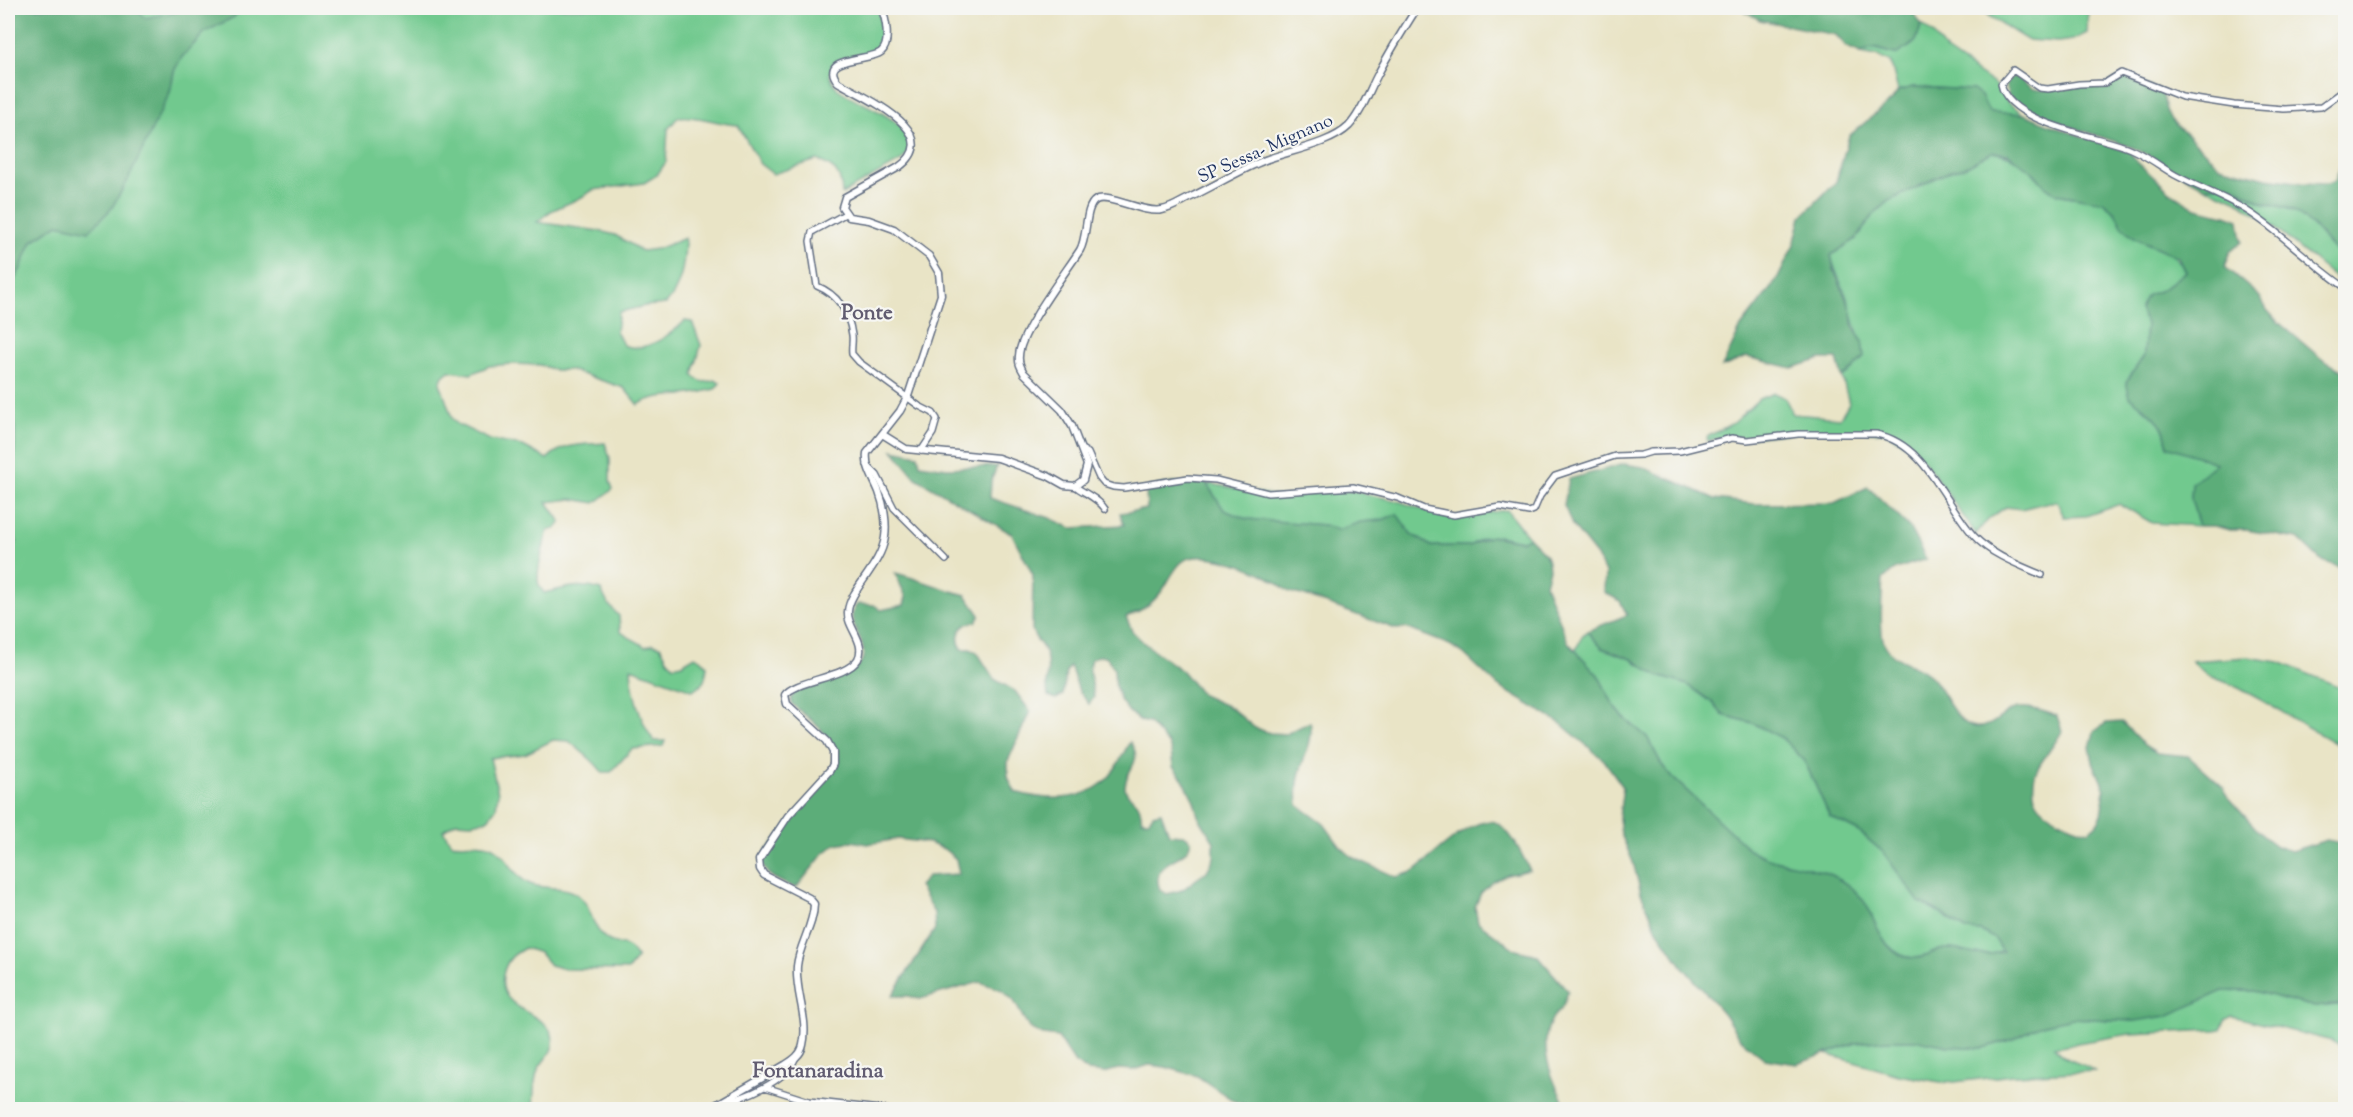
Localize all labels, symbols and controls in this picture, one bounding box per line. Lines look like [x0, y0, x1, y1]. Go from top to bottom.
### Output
street label: SP Sessa- Mignano [1194, 108, 1338, 191]
district label: Ponte [841, 299, 893, 329]
district label: Fontanaradina [753, 1057, 884, 1087]

